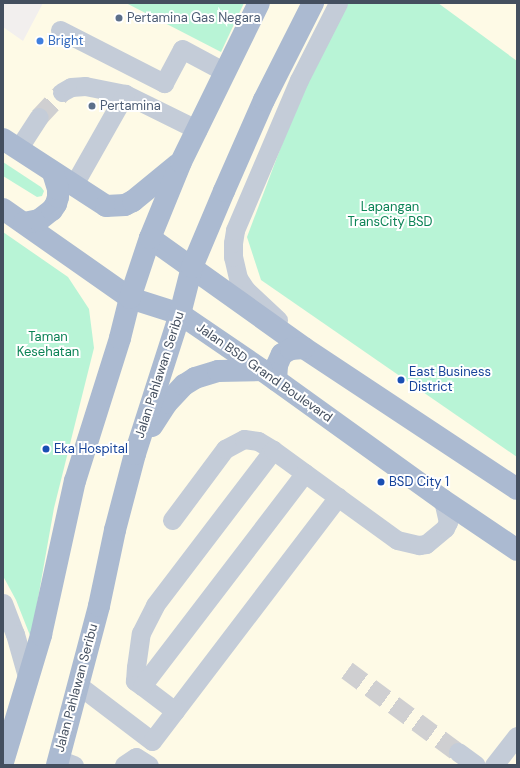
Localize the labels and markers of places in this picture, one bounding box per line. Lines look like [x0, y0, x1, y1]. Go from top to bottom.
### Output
place label: Pertamina Gas Negara [127, 10, 261, 26]
marker: Pertamina Gas Negara [114, 13, 124, 23]
place label: Bright [48, 33, 84, 49]
marker: Bright [35, 36, 45, 46]
place label: Pertamina [100, 98, 161, 114]
marker: Pertamina [87, 101, 97, 111]
place label: East Business District [409, 365, 491, 396]
marker: East Business District [396, 375, 406, 385]
place label: Eka Hospital [54, 441, 128, 457]
marker: Eka Hospital [41, 444, 51, 454]
place label: BSD City 1 [389, 474, 449, 490]
marker: BSD City 1 [376, 477, 386, 487]

